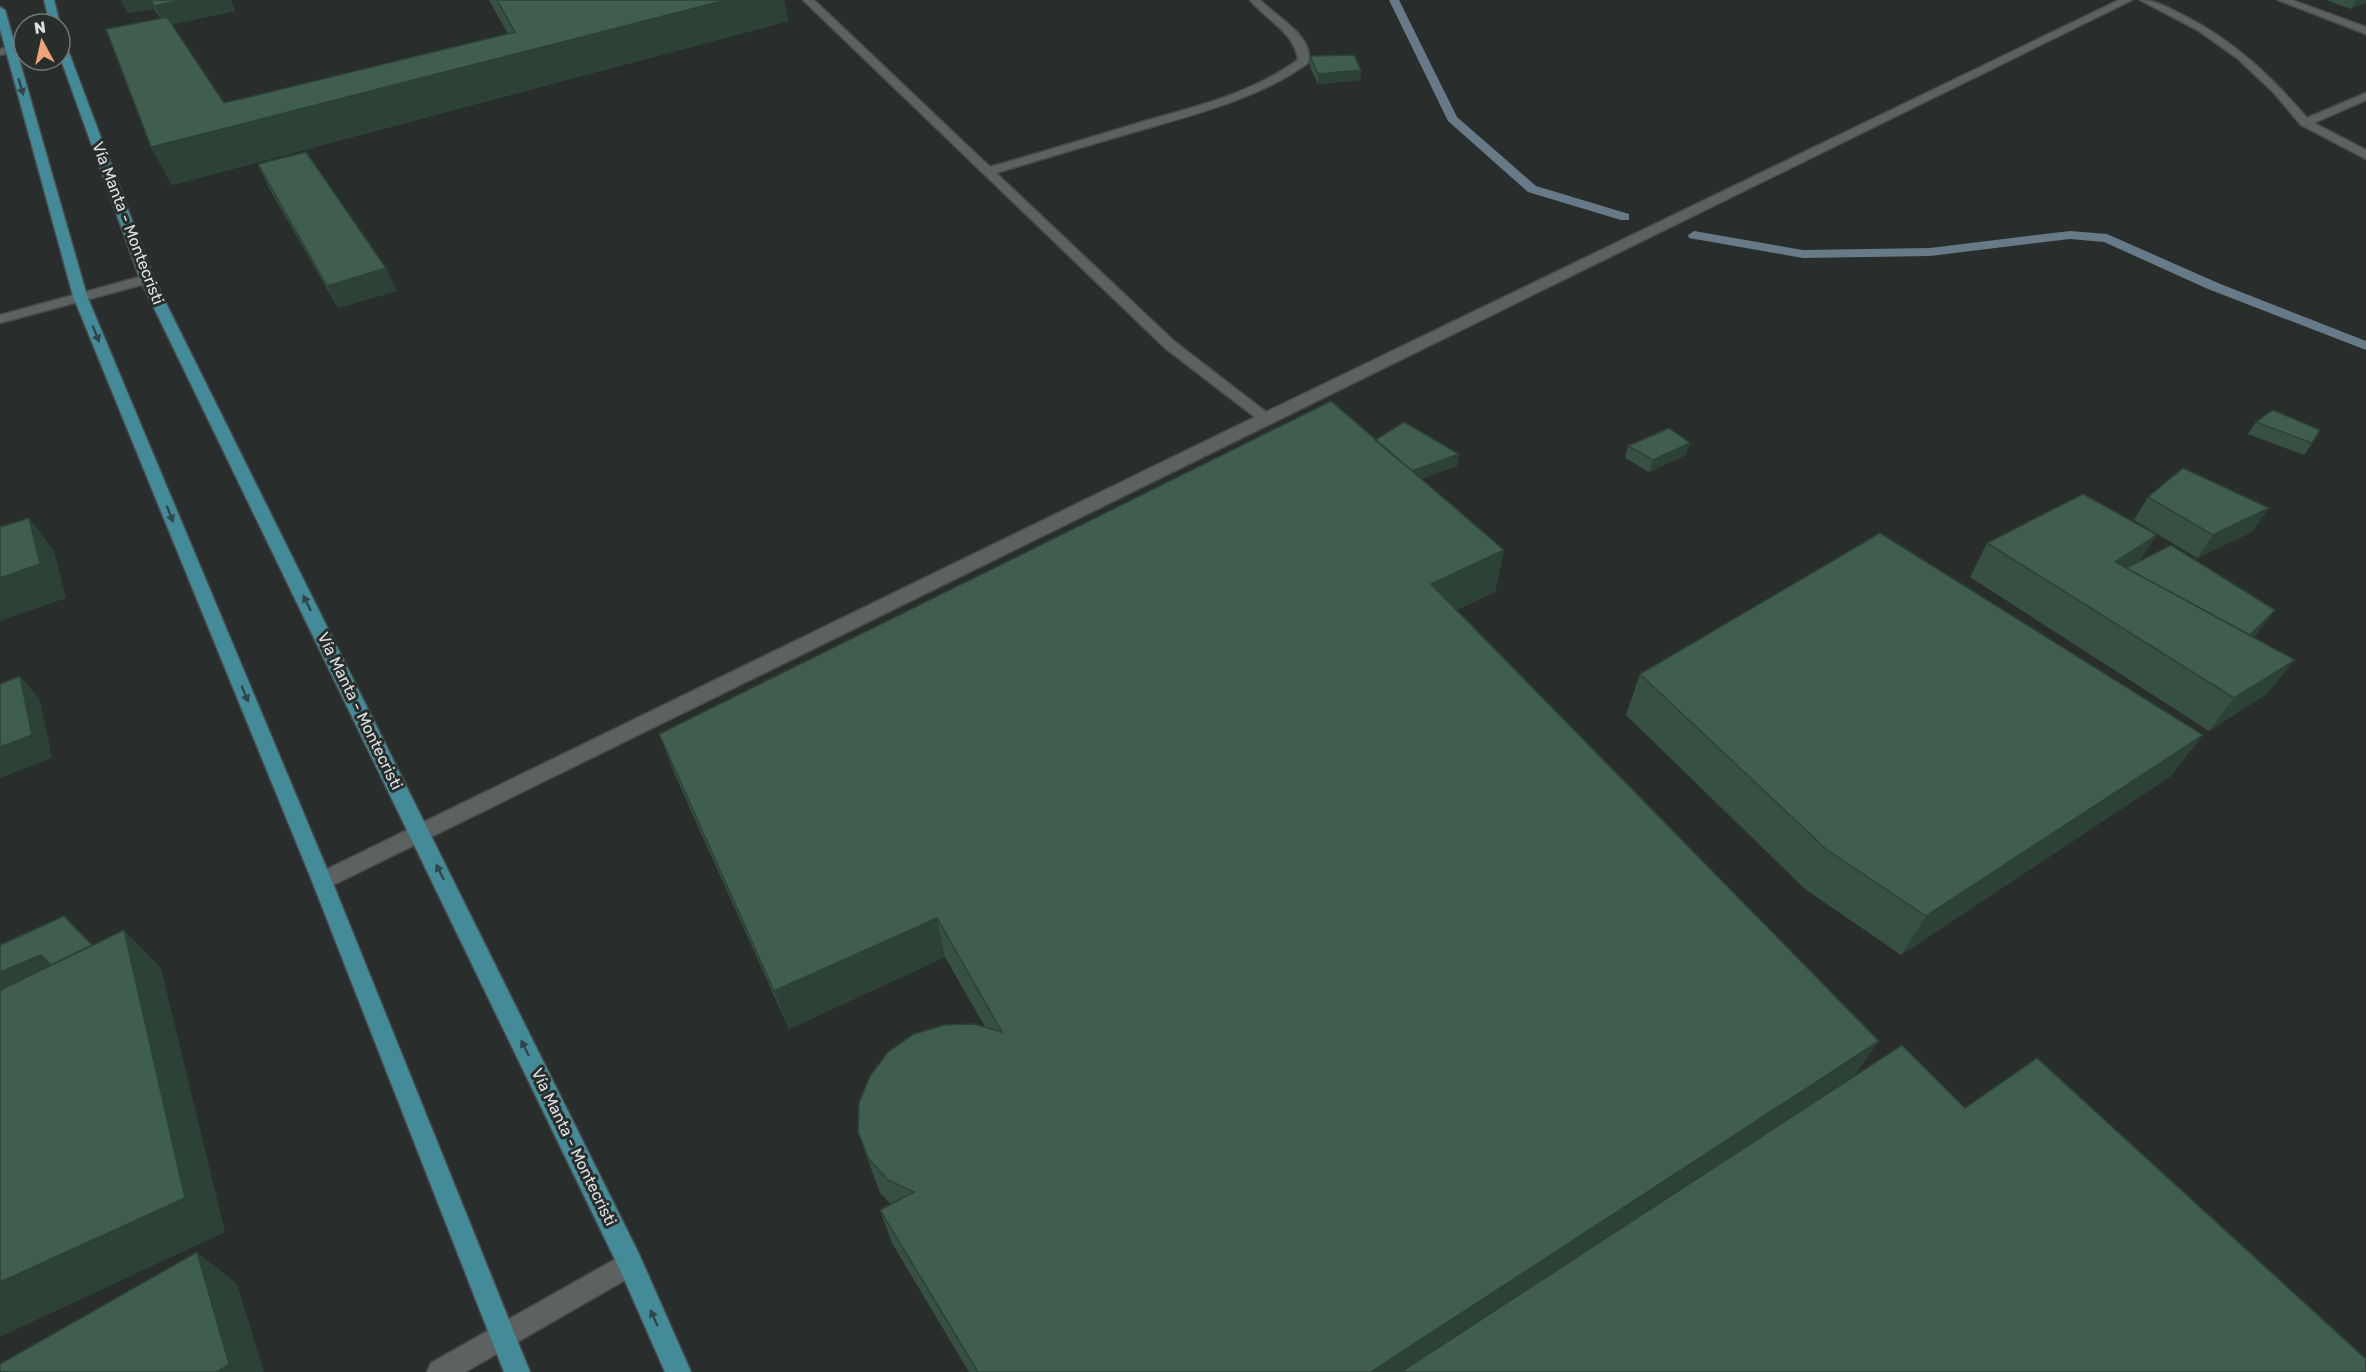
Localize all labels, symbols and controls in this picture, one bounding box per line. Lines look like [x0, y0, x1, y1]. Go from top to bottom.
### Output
north arrow [12, 12, 72, 72]
text: N [33, 17, 47, 38]
one-way arrow [16, 78, 26, 96]
street label: Vía Manta - Montecristi [88, 139, 168, 307]
one-way arrow [92, 325, 101, 343]
one-way arrow [166, 505, 175, 523]
one-way arrow [302, 595, 312, 612]
street label: Vía Manta - Montecristi [314, 629, 406, 793]
one-way arrow [240, 686, 250, 704]
one-way arrow [435, 864, 445, 881]
one-way arrow [521, 1039, 530, 1056]
street label: Vía Manta - Montecristi [528, 1065, 620, 1229]
one-way arrow [650, 1310, 659, 1327]

